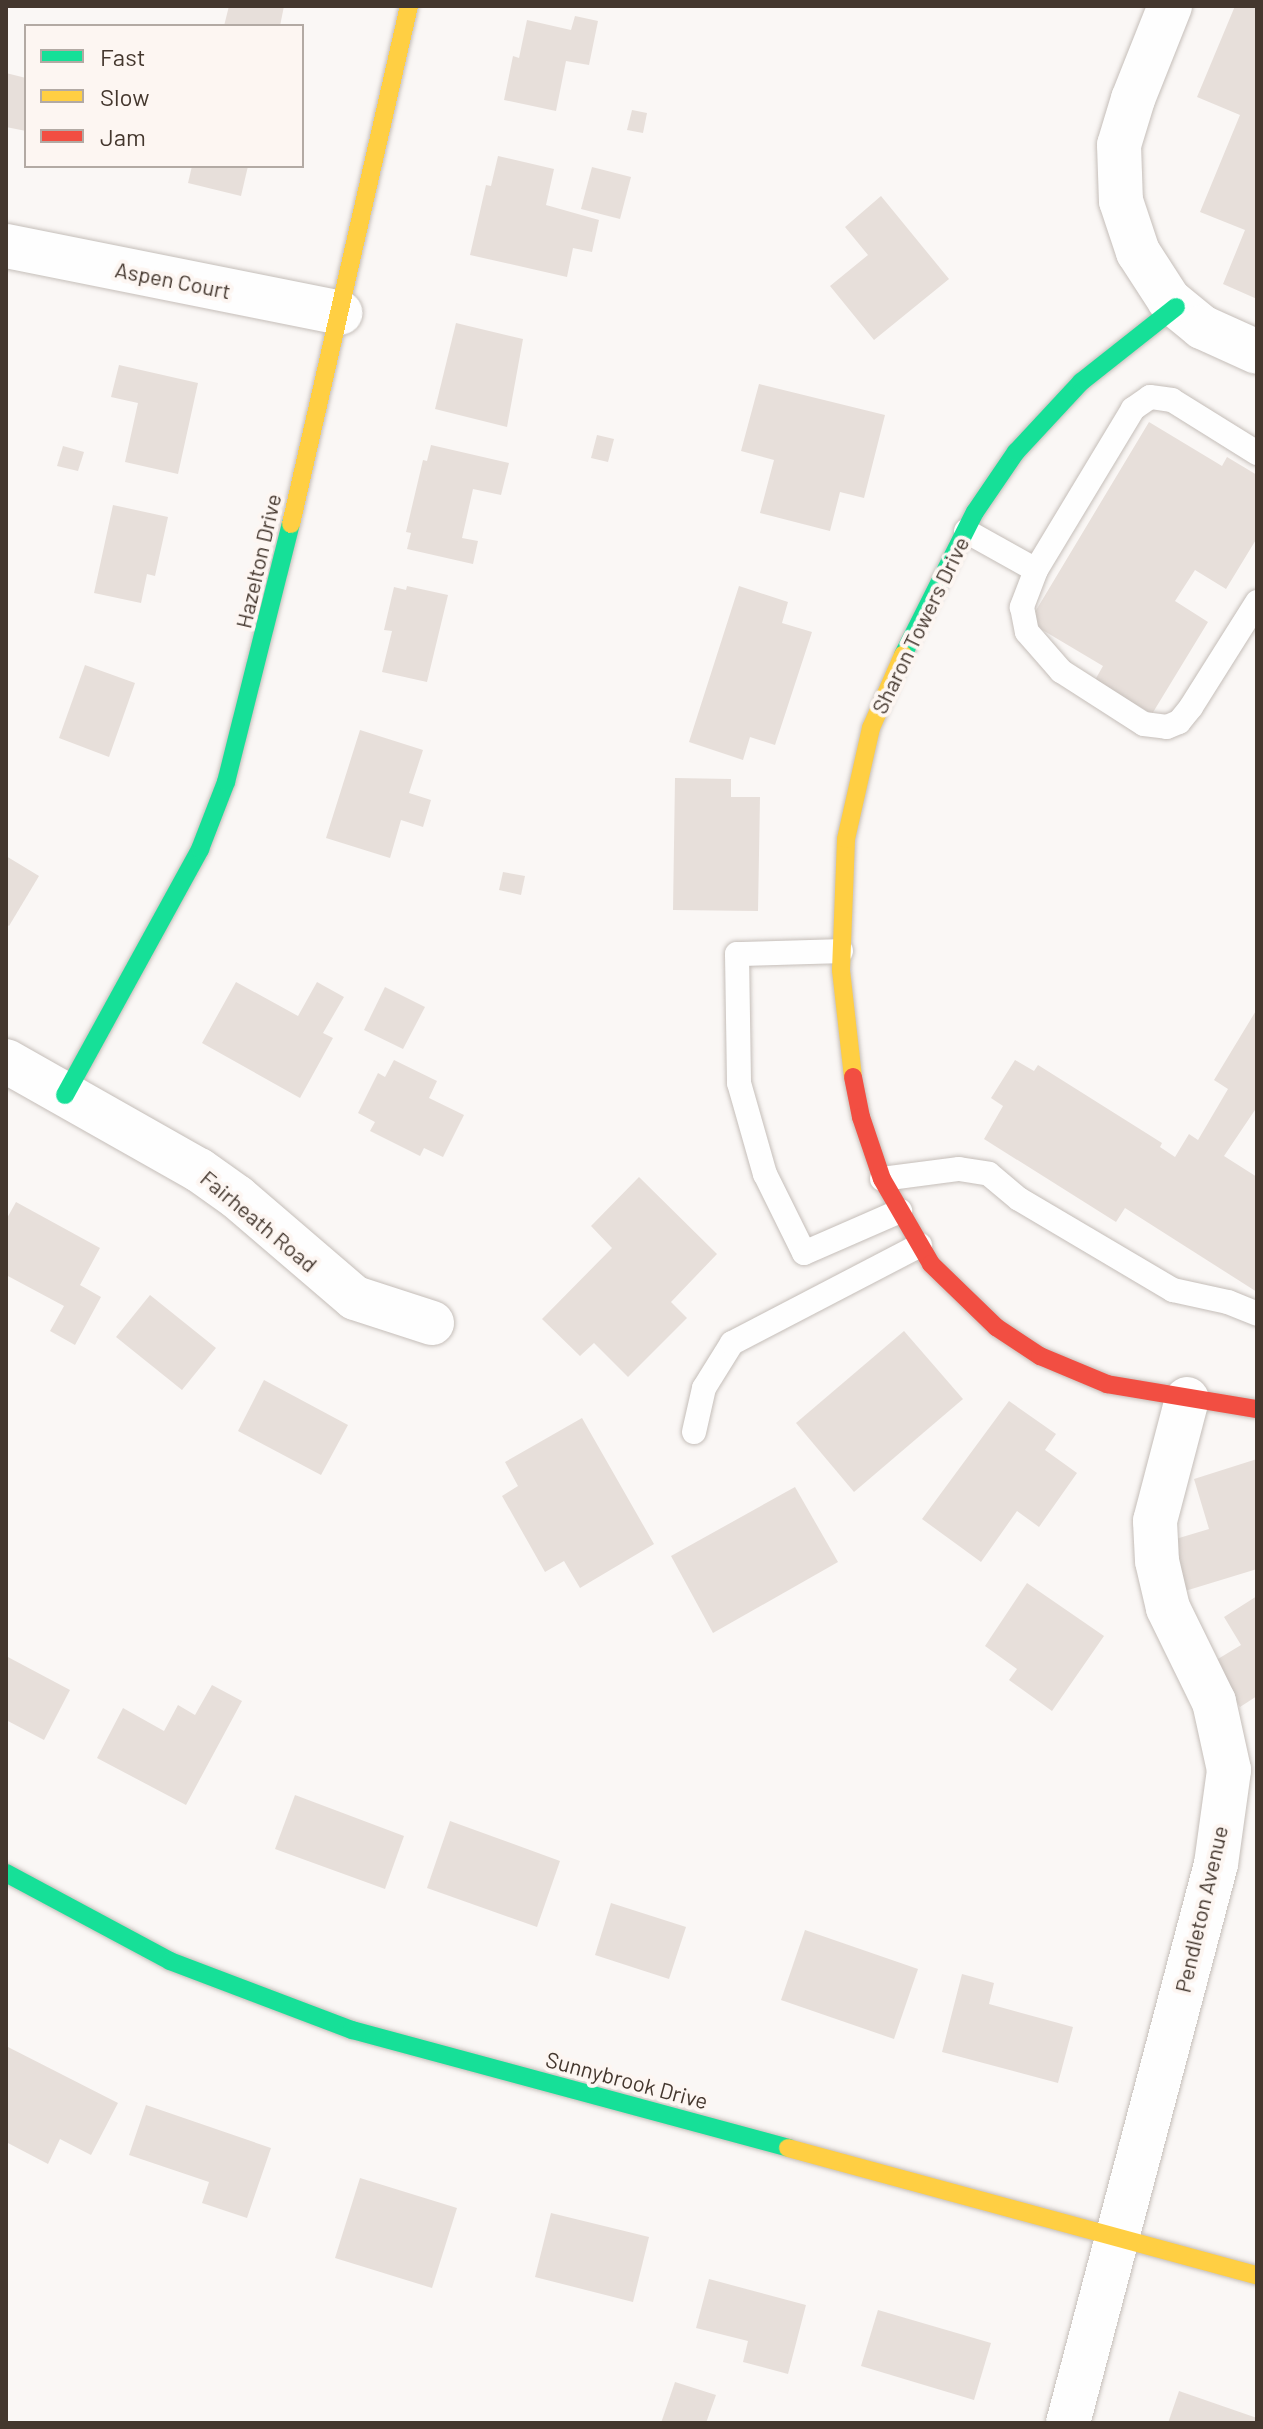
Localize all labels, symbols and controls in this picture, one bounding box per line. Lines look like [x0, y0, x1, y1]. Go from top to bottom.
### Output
legend [24, 24, 304, 168]
text: Fast [100, 42, 145, 71]
text: Slow [100, 82, 149, 111]
text: Jam [100, 122, 146, 151]
street label: Aspen Court [113, 256, 233, 304]
street label: Hazelton Drive [230, 491, 286, 631]
street label: Sharon Towers Drive [866, 532, 974, 718]
street label: Fairheath Road [195, 1165, 323, 1277]
street label: Pendleton Avenue [1169, 1823, 1233, 1995]
street label: Sunnybrook Drive [543, 2046, 711, 2114]

